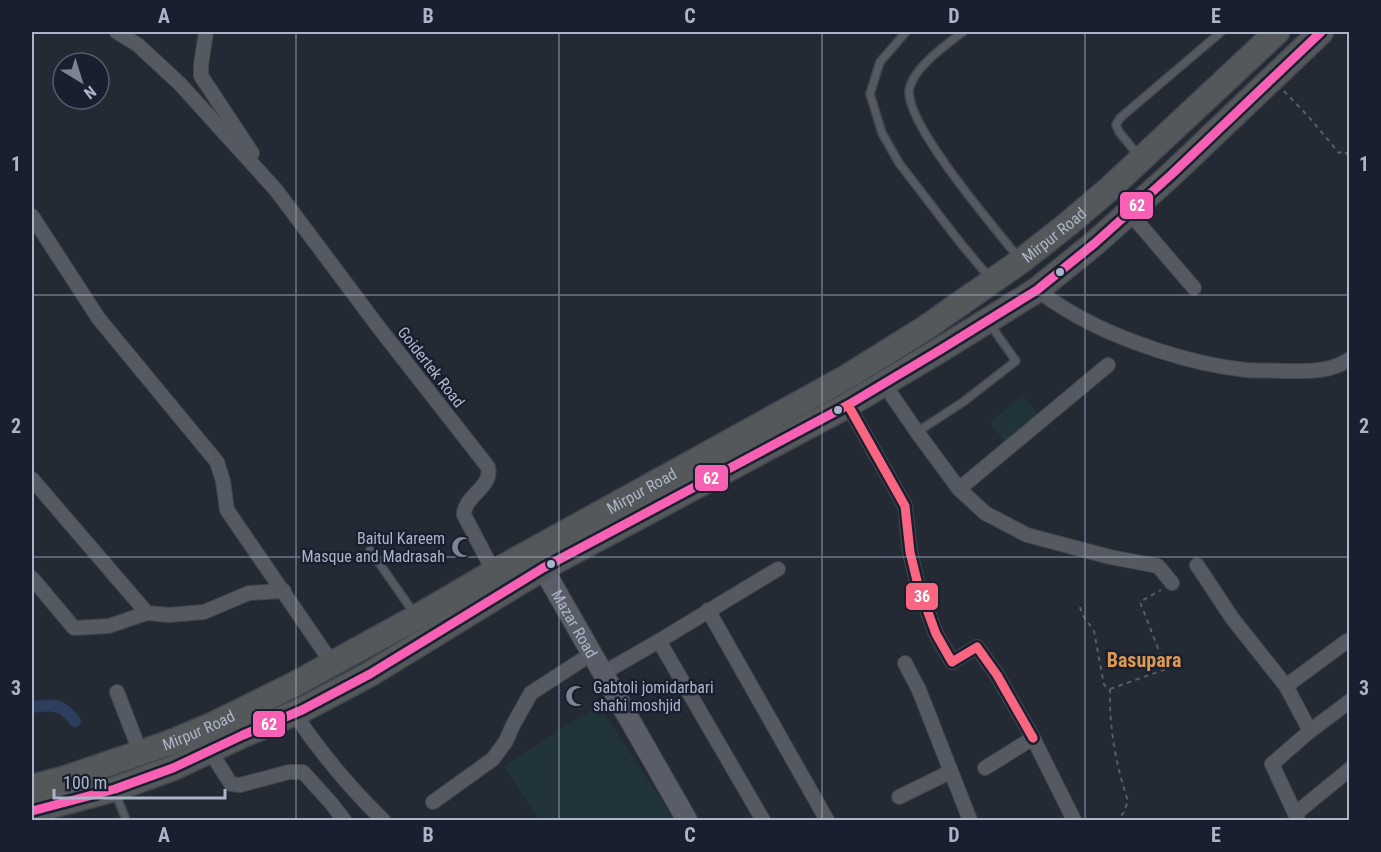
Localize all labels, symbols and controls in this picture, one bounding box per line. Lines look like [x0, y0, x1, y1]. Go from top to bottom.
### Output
text: A [158, 4, 170, 28]
text: B [422, 4, 434, 28]
text: C [684, 4, 696, 28]
text: D [948, 4, 960, 28]
text: E [1211, 4, 1221, 28]
north arrow [51, 51, 111, 111]
text: N [80, 82, 100, 103]
text: 1 [11, 152, 21, 176]
text: 1 [1359, 152, 1369, 176]
line badge: 62 [1119, 191, 1154, 220]
text: 62 [1129, 196, 1145, 215]
street label: Mirpur Road [1018, 203, 1090, 266]
unlabelled marker [1054, 266, 1066, 278]
street label: Goidertek Road [394, 323, 468, 411]
unlabelled marker [832, 404, 844, 416]
text: 2 [11, 414, 21, 438]
text: 2 [1359, 414, 1369, 438]
street label: Mirpur Road [603, 464, 680, 517]
line badge: 62 [694, 464, 729, 492]
text: 62 [703, 469, 719, 488]
place label: Baitul Kareem Masque and Madrasah [301, 529, 445, 566]
mosque icon: Baitul Kareem Masque and Madrasah [450, 535, 474, 559]
unlabelled marker [545, 558, 557, 570]
line badge: 36 [905, 582, 939, 611]
street label: Mazar Road [548, 586, 602, 661]
text: 36 [914, 587, 930, 606]
district label: Basupara [1107, 648, 1181, 672]
text: 3 [11, 676, 21, 700]
text: 3 [1359, 676, 1369, 700]
place label: Gabtoli jomidarbari shahi moshjid [593, 678, 714, 715]
mosque icon: Gabtoli jomidarbari shahi moshjid [564, 684, 588, 708]
street label: Mirpur Road [160, 706, 238, 754]
line badge: 62 [252, 710, 286, 738]
text: 62 [261, 715, 277, 734]
scale bar [54, 762, 225, 800]
text: 100 m [63, 772, 107, 793]
text: A [158, 823, 170, 847]
text: B [422, 823, 434, 847]
text: C [684, 823, 696, 847]
text: D [948, 823, 960, 847]
text: E [1211, 823, 1221, 847]

